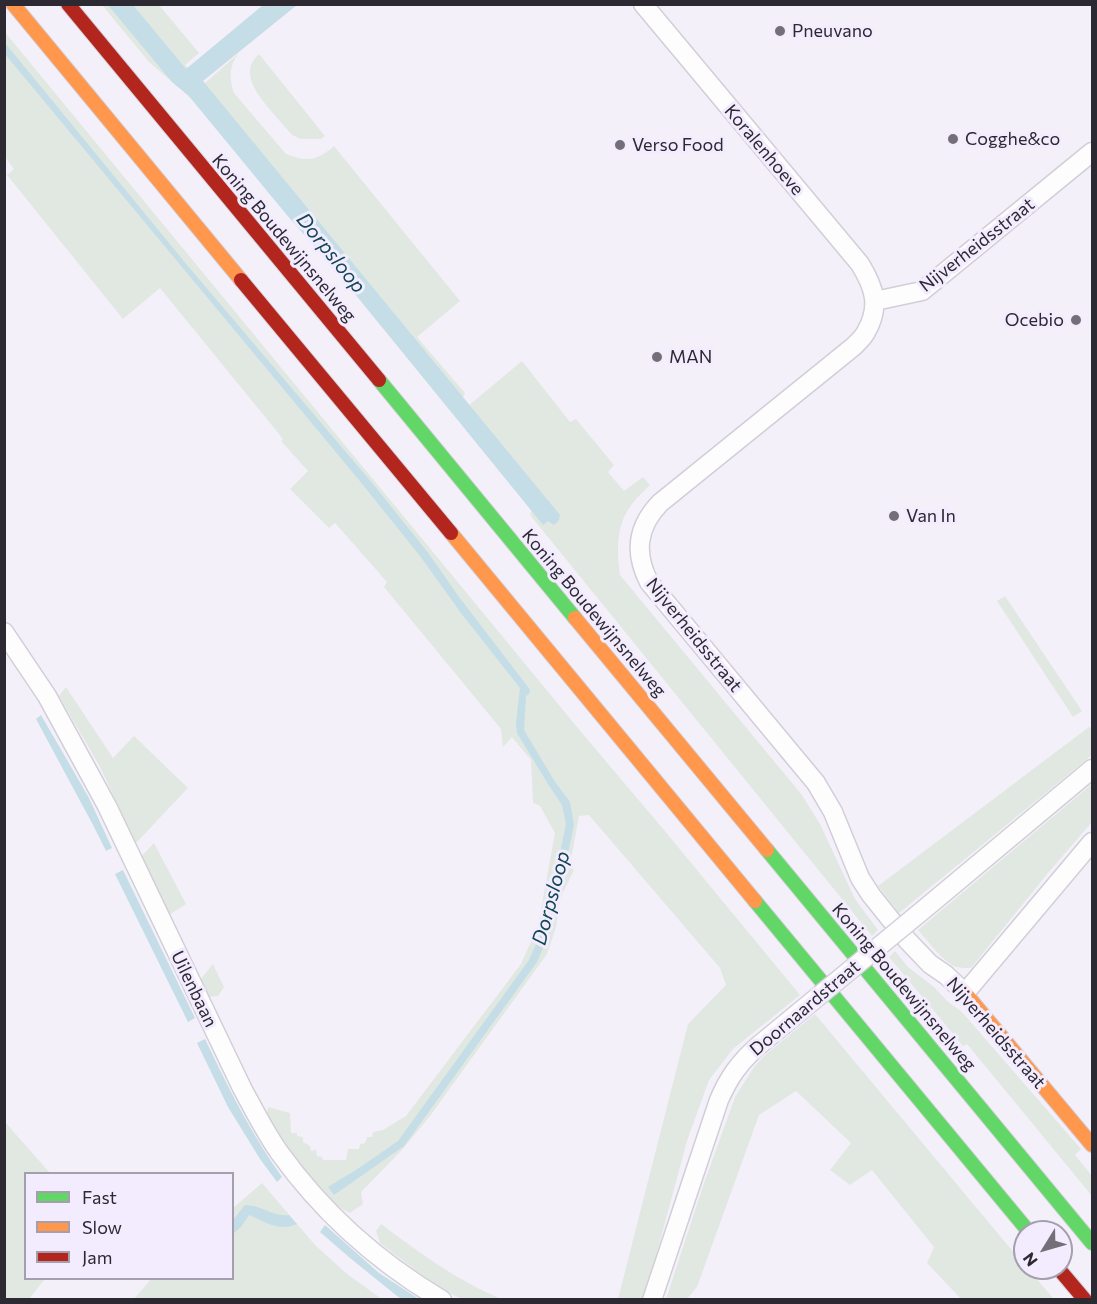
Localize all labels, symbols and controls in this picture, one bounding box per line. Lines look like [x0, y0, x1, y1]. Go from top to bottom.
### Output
place label: Pneuvano [792, 20, 873, 42]
marker: Pneuvano [773, 24, 787, 38]
street label: Koralenhoeve [720, 100, 808, 200]
place label: Cogghe&co [965, 128, 1060, 150]
marker: Cogghe&co [946, 132, 960, 146]
place label: Verso Food [632, 134, 724, 156]
marker: Verso Food [613, 138, 627, 152]
street label: Koning Boudewijnsnelweg [207, 150, 361, 326]
street label: Nijverheidsstraat [915, 193, 1039, 297]
water label: Dorpsloop [291, 208, 371, 298]
place label: Ocebio [1005, 309, 1064, 331]
marker: Ocebio [1069, 313, 1083, 327]
place label: MAN [669, 346, 712, 368]
marker: MAN [650, 350, 664, 364]
place label: Van In [906, 505, 956, 527]
marker: Van In [887, 509, 901, 523]
street label: Koning Boudewijnsnelweg [517, 525, 671, 701]
street label: Nijverheidsstraat [642, 574, 746, 696]
water label: Dorpsloop [527, 848, 575, 948]
street label: Koning Boudewijnsnelweg [827, 899, 981, 1075]
street label: Uilenbaan [166, 947, 222, 1031]
street label: Doornaardstraat [746, 956, 864, 1060]
street label: Nijverheidsstraat [942, 973, 1050, 1093]
legend [24, 1172, 234, 1280]
text: Fast [82, 1186, 117, 1208]
text: Slow [82, 1216, 122, 1238]
north arrow [1013, 1220, 1073, 1280]
text: Jam [82, 1246, 112, 1268]
text: N [1019, 1249, 1041, 1270]

